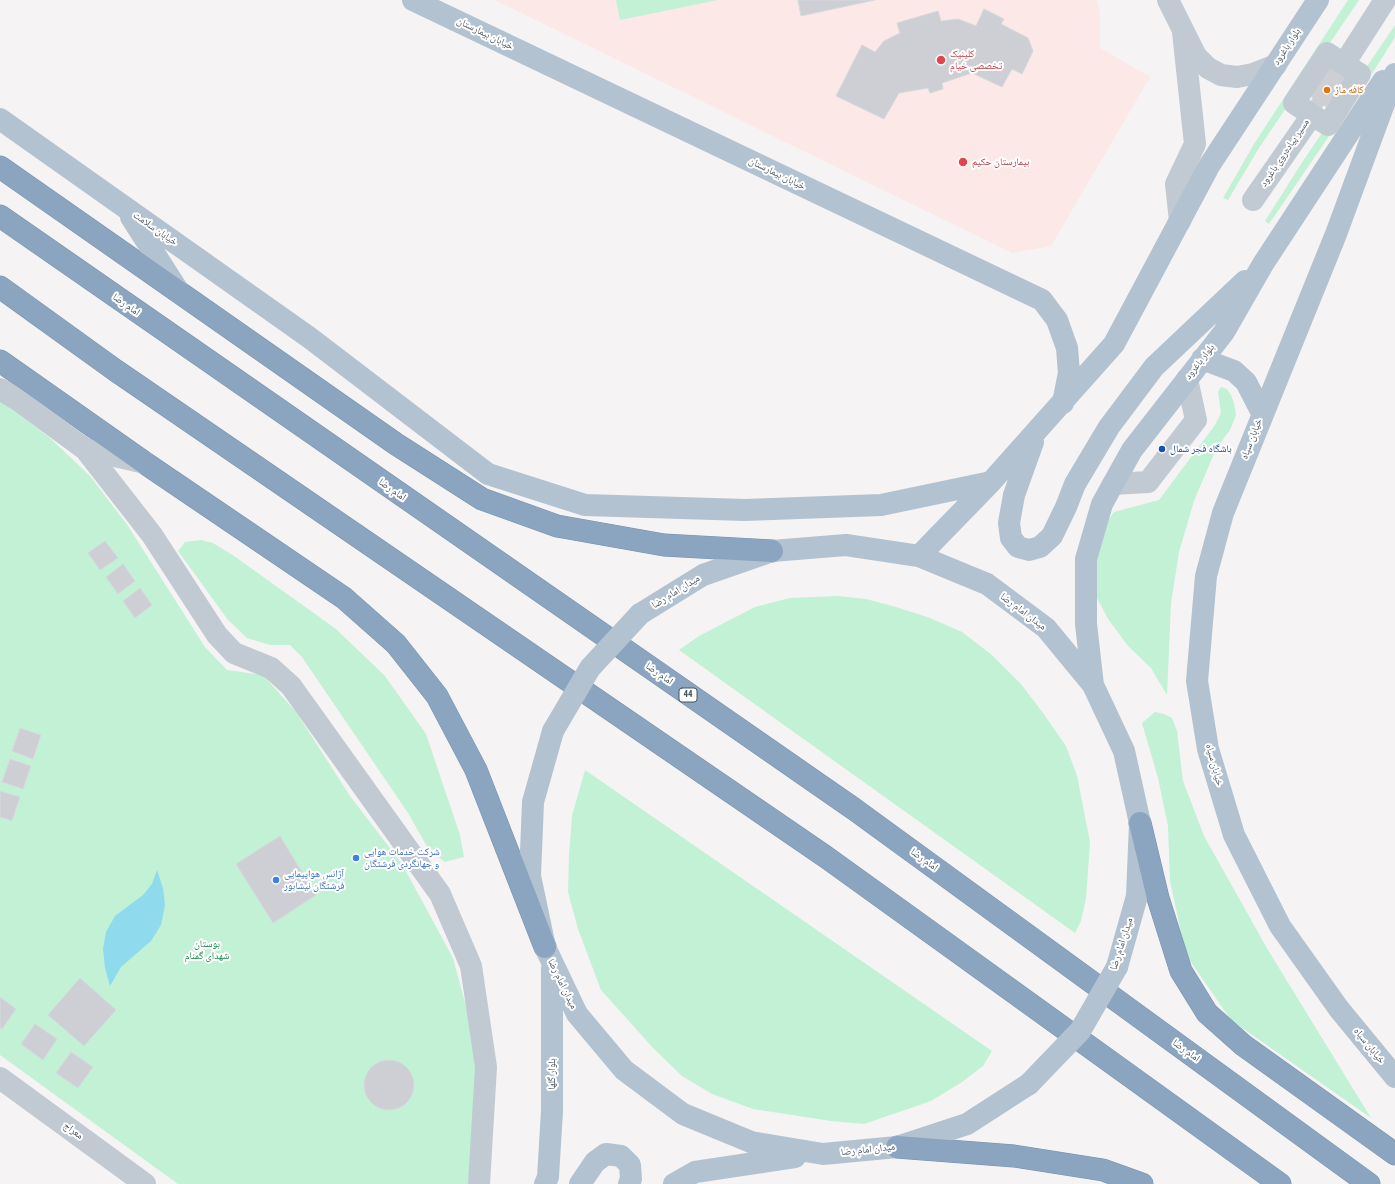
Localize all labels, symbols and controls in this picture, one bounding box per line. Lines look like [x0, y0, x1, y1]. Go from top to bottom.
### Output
street label: خیابان بیمارستان [455, 15, 515, 53]
street label: بلوار باغرود [1271, 26, 1303, 68]
place label: کلینیک تخصصی خیام [950, 48, 1002, 72]
marker: کلینیک تخصصی خیام [935, 54, 947, 66]
place label: کافه ماژ [1335, 84, 1364, 96]
marker: کافه ماژ [1322, 85, 1332, 95]
street label: مسیر پیاده‌روی باغرود [1258, 117, 1312, 189]
street label: خیابان بیمارستان [747, 155, 807, 193]
marker: بیمارستان حکیم [957, 156, 969, 168]
place label: بیمارستان حکیم [972, 156, 1030, 168]
street label: خیابان سلامت [131, 209, 179, 249]
street label: امام رضا [110, 291, 142, 319]
street label: بلوار باغرود [1182, 342, 1218, 382]
street label: خیابان سپاه [1239, 417, 1265, 461]
place label: باشگاه فجر شمال [1170, 443, 1232, 455]
marker: باشگاه فجر شمال [1157, 444, 1167, 454]
street label: امام رضا [376, 476, 408, 504]
street label: میدان امام رضا [650, 573, 702, 611]
street label: میدان امام رضا [998, 591, 1048, 633]
street label: امام رضا [643, 660, 675, 688]
road number: 44 [679, 688, 697, 702]
street label: خیابان سپاه [1203, 743, 1225, 787]
place label: شرکت خدمات هوایی و جهانگردی فرشتگان [364, 846, 440, 870]
street label: امام رضا [908, 846, 940, 874]
marker: شرکت خدمات هوایی و جهانگردی فرشتگان [351, 853, 361, 863]
place label: آژانس هواپیمایی فرشتگان نیشابور [284, 868, 344, 892]
marker: آژانس هواپیمایی فرشتگان نیشابور [271, 875, 281, 885]
street label: میدان امام رضا [1108, 916, 1136, 972]
park label: بوستان شهدای گمنام [185, 938, 229, 962]
street label: میدان امام رضا [545, 957, 579, 1011]
street label: خیابان سپاه [1351, 1026, 1387, 1066]
street label: امام رضا [1170, 1037, 1202, 1065]
street label: بلوار گلها [546, 1058, 558, 1090]
street label: معراج [61, 1120, 85, 1142]
street label: میدان امام رضا [840, 1141, 896, 1159]

